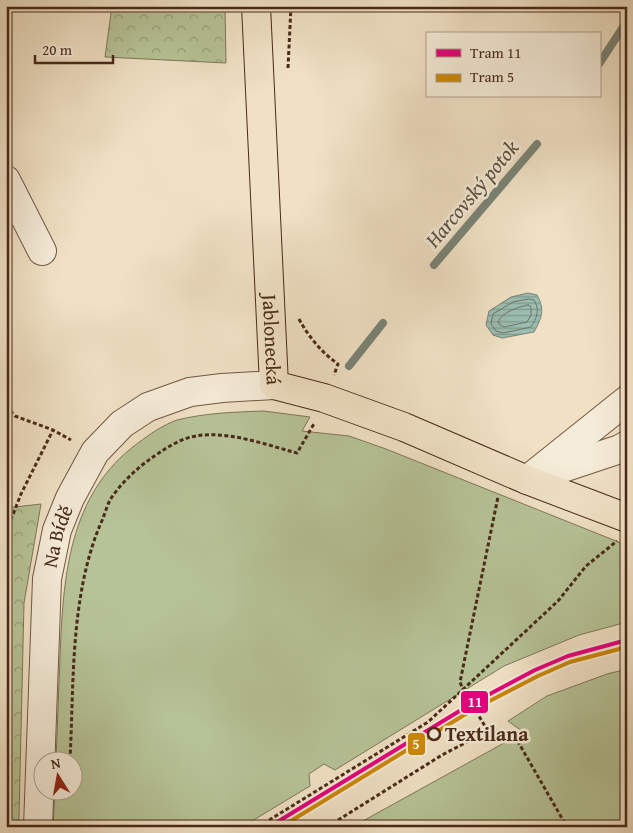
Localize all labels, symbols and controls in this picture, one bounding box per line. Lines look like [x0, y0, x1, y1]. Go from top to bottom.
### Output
scale bar [35, 32, 112, 64]
legend [426, 32, 600, 98]
text: 20 m [42, 39, 73, 60]
text: Tram 11 [470, 42, 522, 63]
text: Tram 5 [470, 66, 514, 87]
water label: Harcovský potok [417, 133, 526, 255]
street label: Jablonecká [256, 291, 289, 386]
street label: Na Bídě [35, 500, 80, 570]
line badge: 11 [460, 690, 489, 714]
text: 11 [468, 692, 482, 712]
place label: Textilana [445, 719, 529, 748]
marker: Textilana [427, 727, 441, 741]
line badge: 5 [407, 732, 426, 756]
text: 5 [412, 734, 420, 754]
north arrow [32, 750, 82, 800]
text: N [49, 752, 63, 774]

